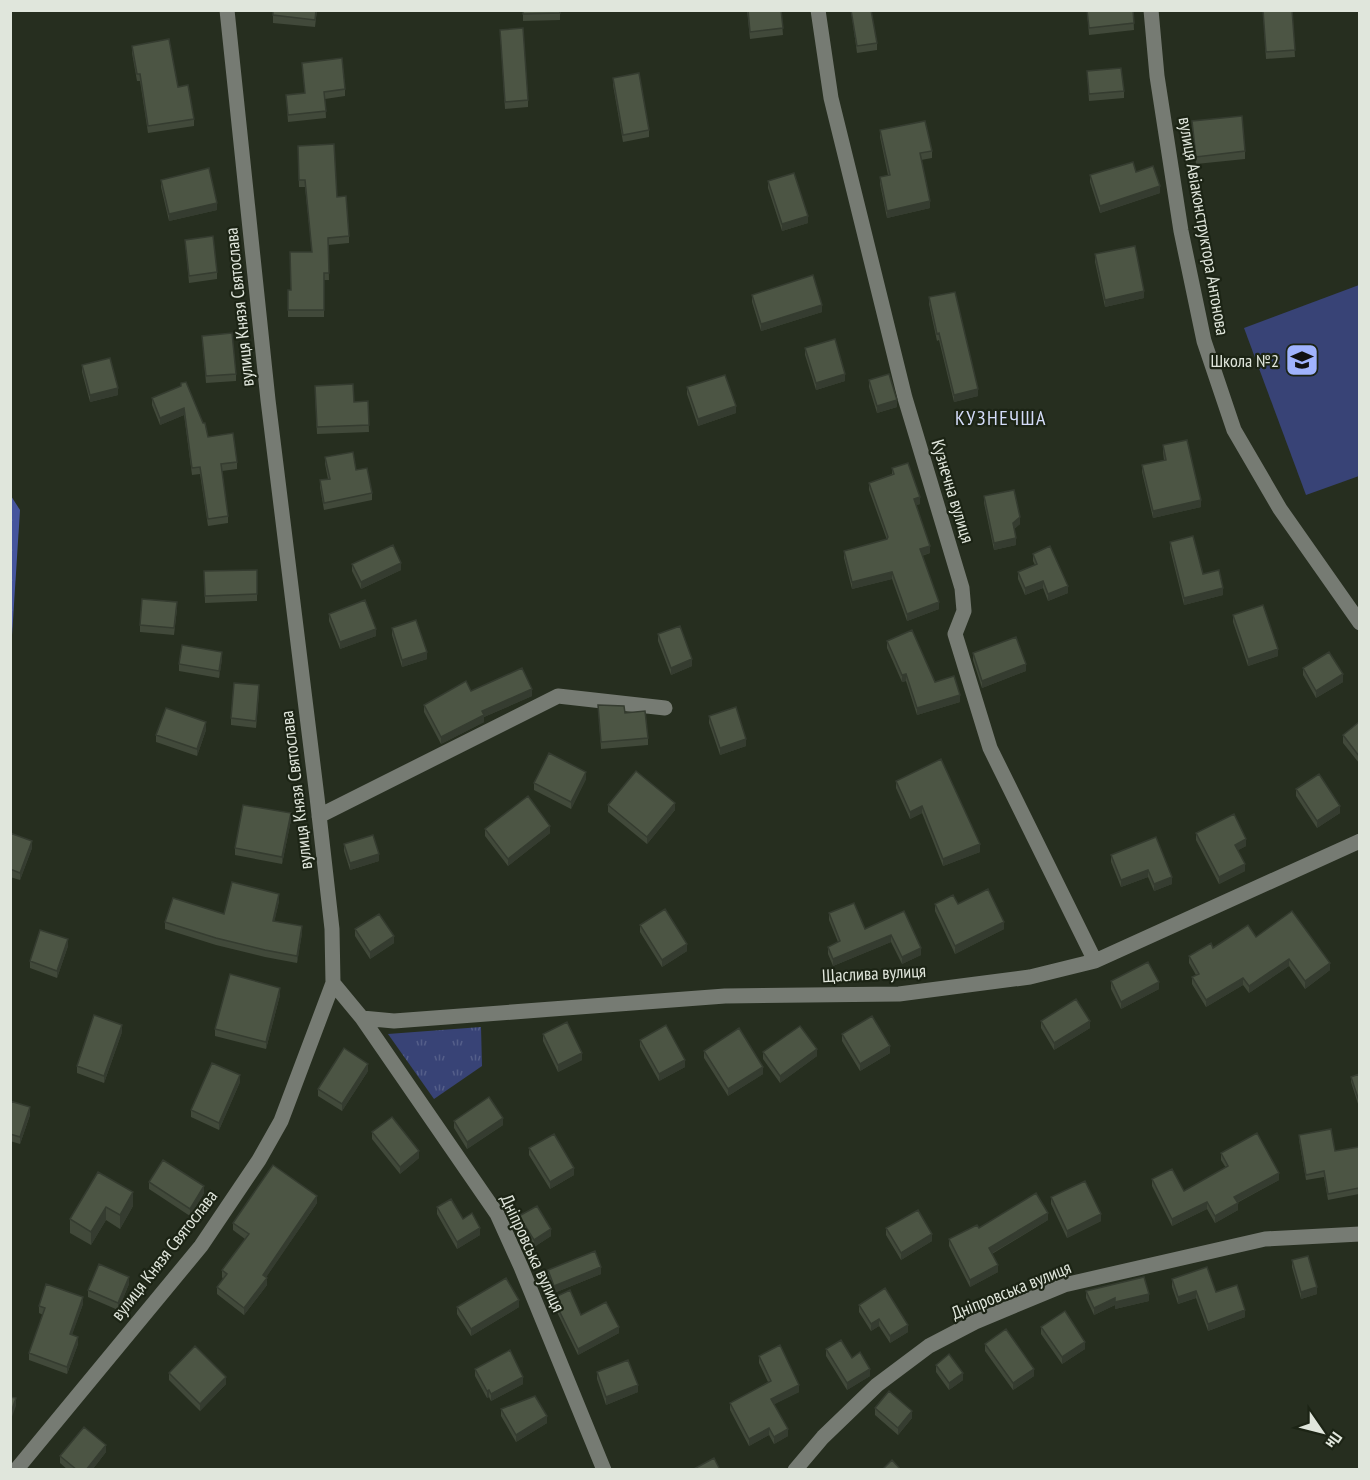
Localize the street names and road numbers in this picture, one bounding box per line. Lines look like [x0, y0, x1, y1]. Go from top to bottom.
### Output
street label: вулиця Авіаконструктора Антонова [1173, 115, 1235, 337]
street label: вулиця Князя Святослава [219, 226, 259, 388]
street label: Кузнечна вулиця [926, 436, 980, 546]
street label: вулиця Князя Святослава [275, 709, 317, 871]
street label: Щаслива вулиця [821, 959, 927, 987]
street label: вулиця Князя Святослава [106, 1185, 222, 1325]
street label: Дніпровська вулиця [496, 1191, 570, 1316]
street label: Дніпровська вулиця [948, 1256, 1074, 1324]

